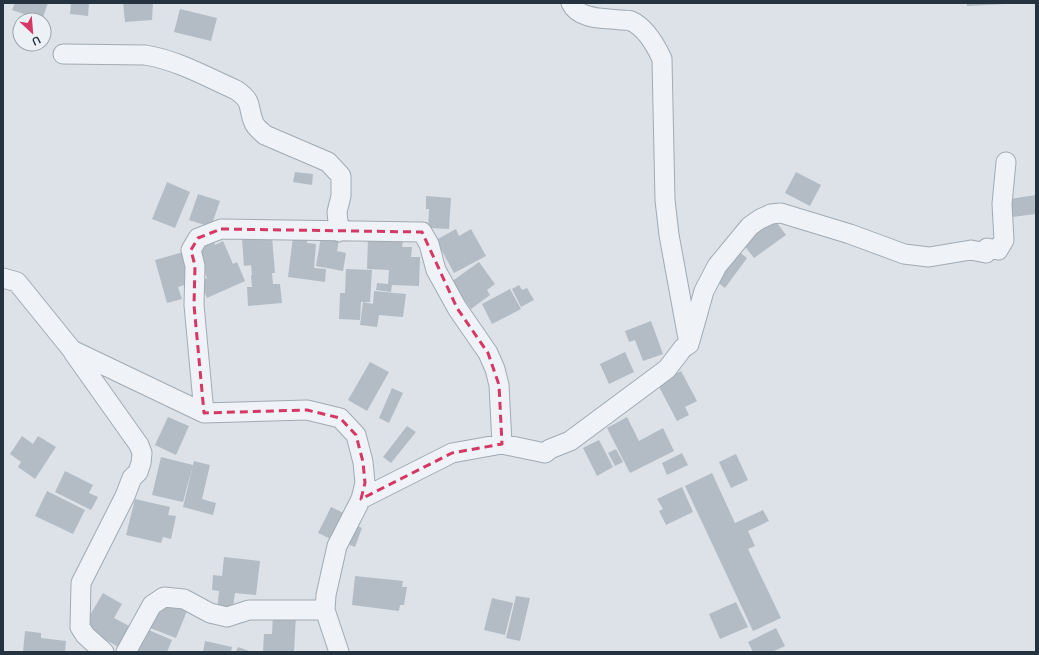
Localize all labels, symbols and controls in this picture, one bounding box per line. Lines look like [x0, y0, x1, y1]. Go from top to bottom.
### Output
north arrow [12, 12, 52, 52]
text: U [30, 33, 43, 49]

